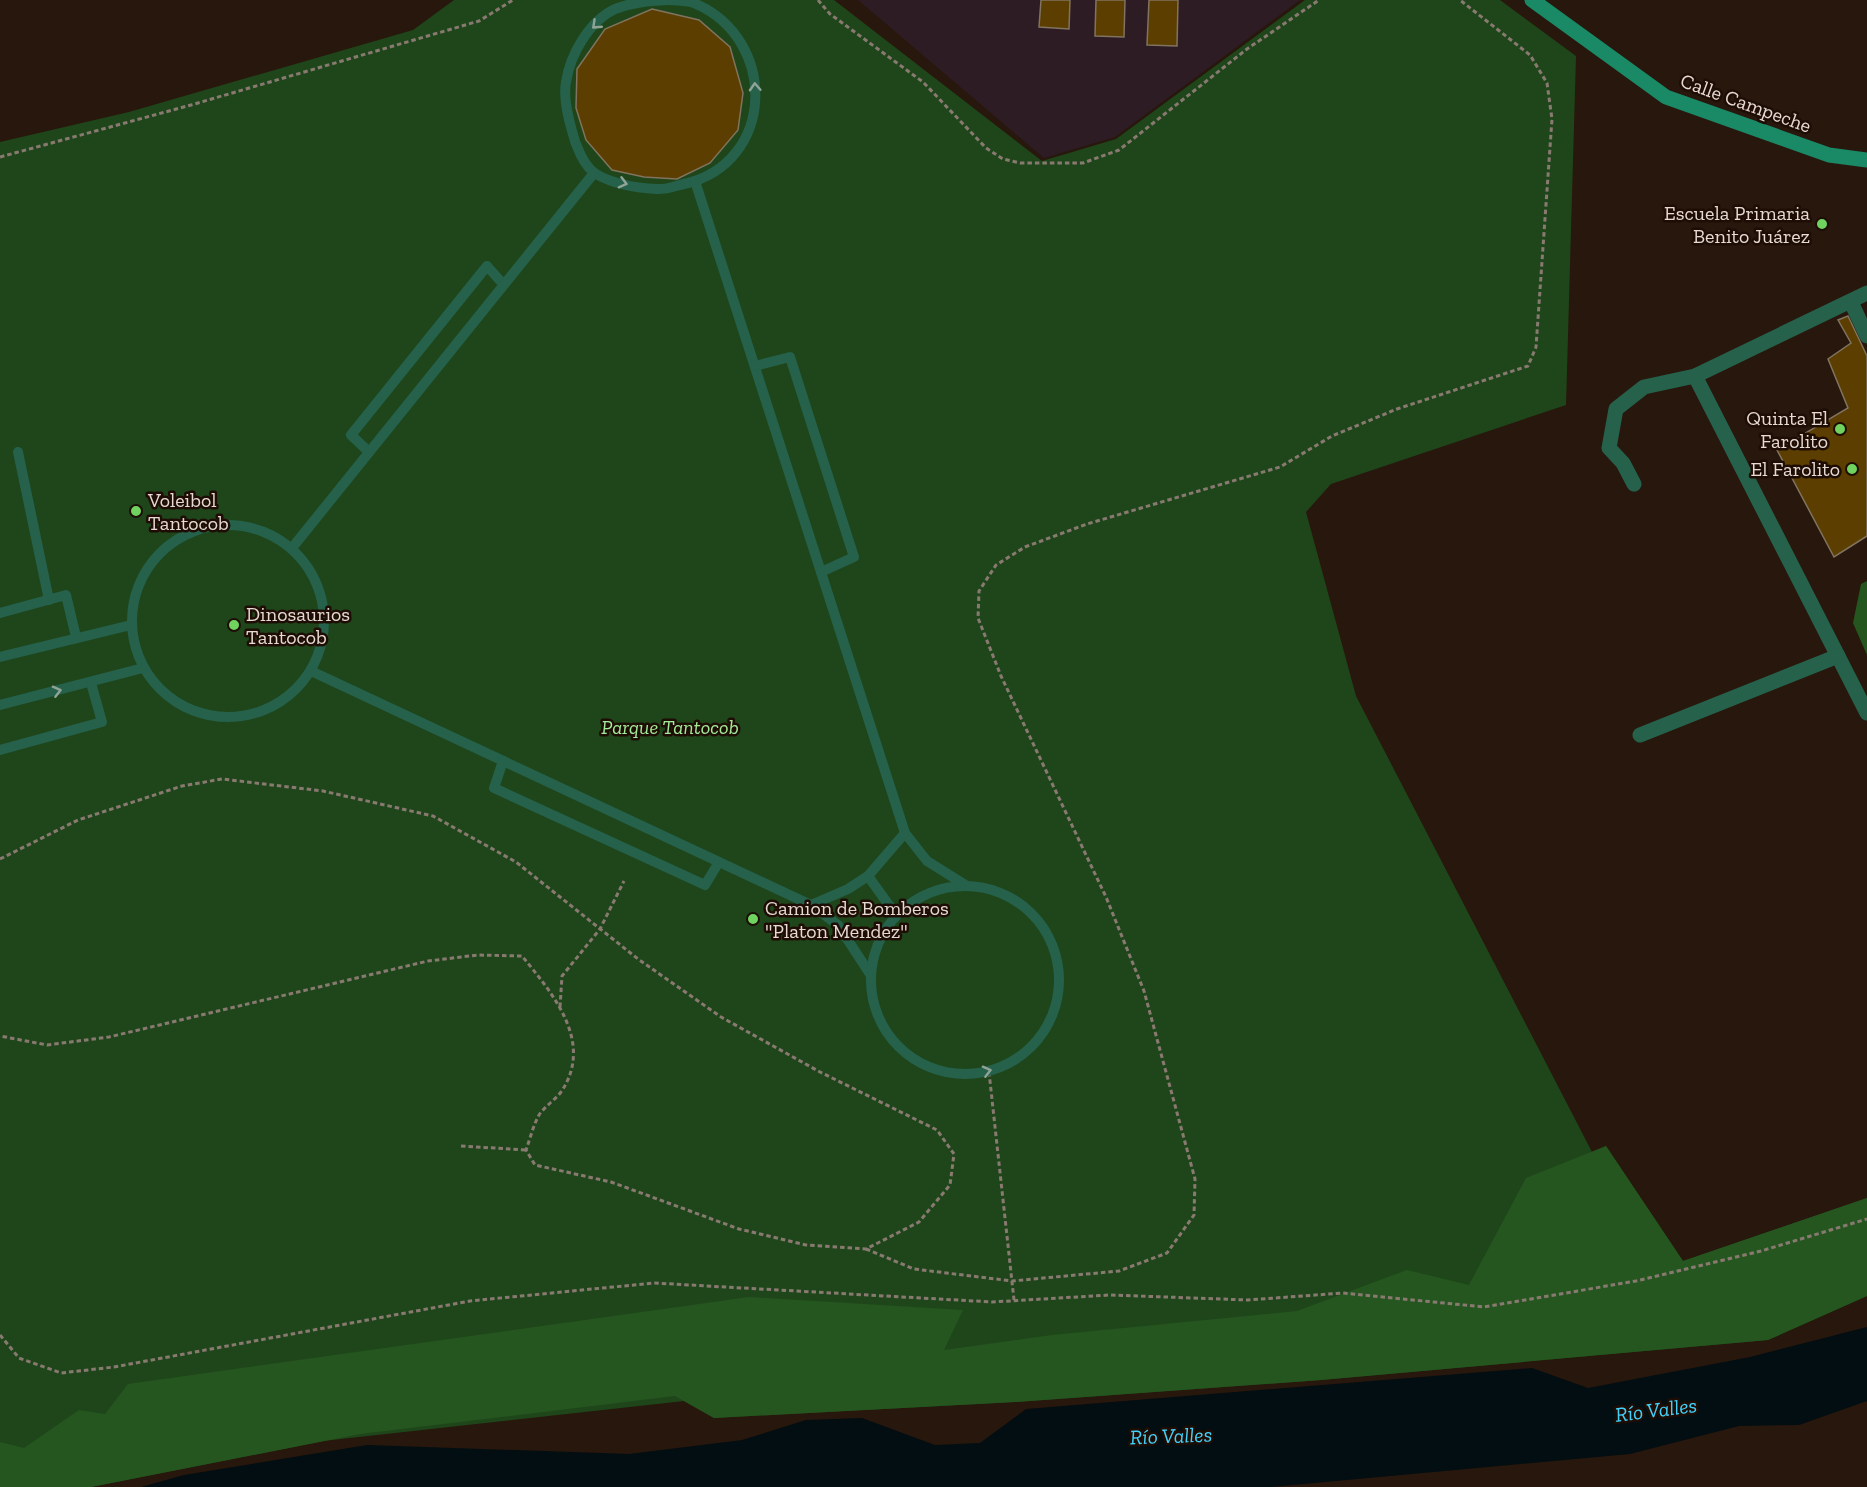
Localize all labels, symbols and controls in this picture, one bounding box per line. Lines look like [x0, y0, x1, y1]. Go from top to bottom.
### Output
one-way arrow [592, 17, 603, 28]
street label: Calle Campeche [1677, 68, 1815, 138]
one-way arrow [748, 82, 761, 91]
one-way arrow [618, 176, 628, 189]
place label: Escuela Primaria Benito Juárez [1664, 201, 1810, 248]
marker: Escuela Primaria Benito Juárez [1815, 217, 1829, 231]
place label: Quinta El Farolito [1746, 406, 1828, 453]
marker: Quinta El Farolito [1833, 422, 1847, 436]
place label: El Farolito [1751, 457, 1840, 481]
marker: El Farolito [1845, 462, 1859, 476]
place label: Voleibol Tantocob [147, 488, 229, 535]
marker: Voleibol Tantocob [129, 504, 143, 518]
place label: Dinosaurios Tantocob [246, 602, 350, 649]
marker: Dinosaurios Tantocob [227, 618, 241, 632]
one-way arrow [52, 686, 62, 699]
park label: Parque Tantocob [601, 715, 739, 739]
place label: Camion de Bomberos "Platon Mendez" [765, 896, 949, 943]
marker: Camion de Bomberos "Platon Mendez" [746, 912, 760, 926]
one-way arrow [982, 1065, 992, 1078]
water label: Río Valles [1613, 1392, 1698, 1427]
water label: Río Valles [1129, 1422, 1213, 1449]

